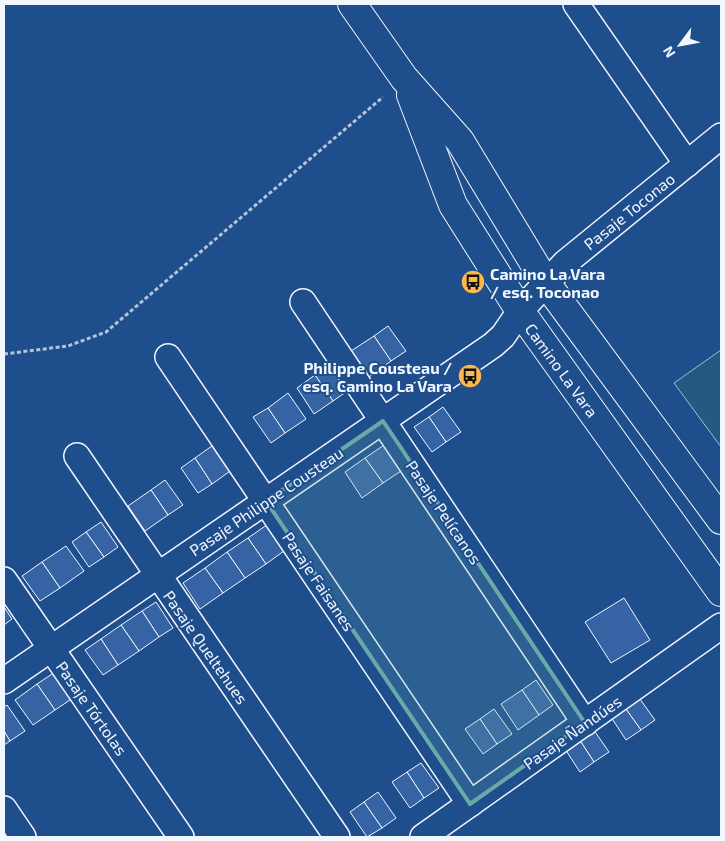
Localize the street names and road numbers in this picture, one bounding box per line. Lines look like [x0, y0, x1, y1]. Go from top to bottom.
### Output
street label: Pasaje Toconao [580, 169, 679, 254]
street label: Camino La Vara [522, 319, 602, 421]
street label: Pasaje Philippe Cousteau [185, 442, 347, 560]
street label: Pasaje Pelícanos [401, 457, 486, 568]
street label: Pasaje Faisanes [278, 528, 359, 635]
street label: Pasaje Queltehues [159, 587, 252, 708]
street label: Pasaje Tórtolas [52, 657, 132, 759]
street label: Pasaje Ñandúes [519, 691, 625, 774]

